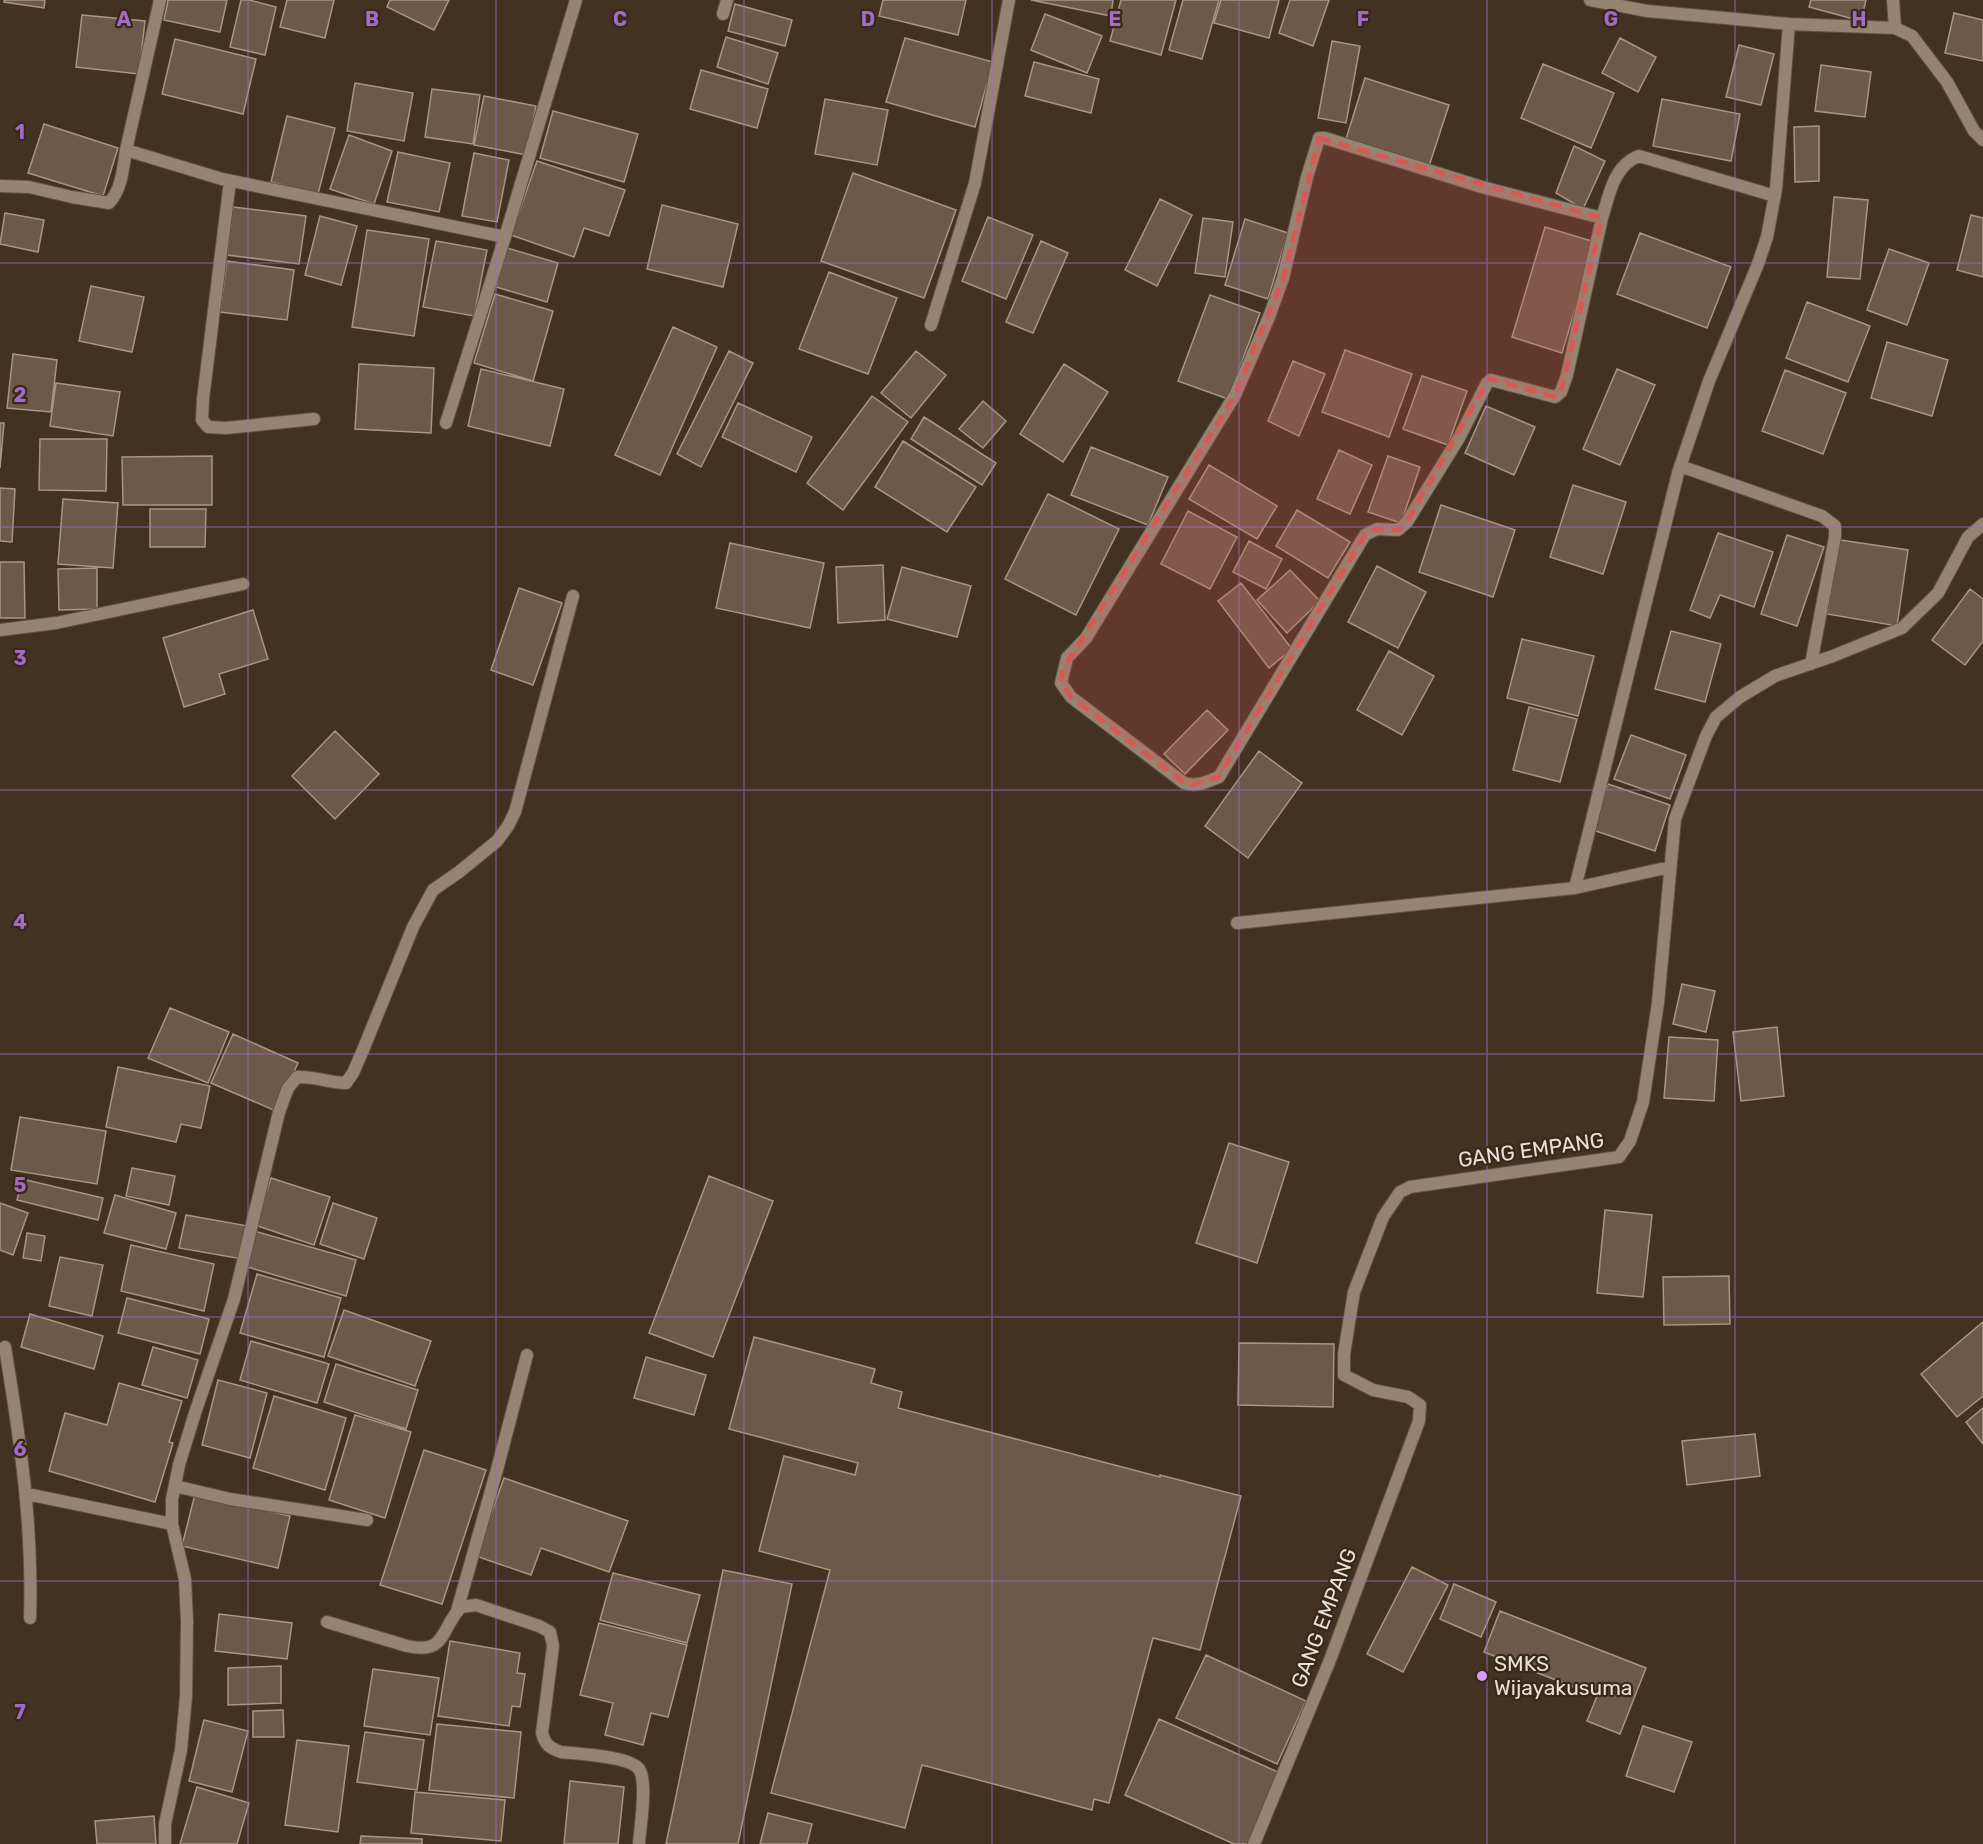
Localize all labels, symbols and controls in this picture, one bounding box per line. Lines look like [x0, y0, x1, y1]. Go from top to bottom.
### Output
text: A [117, 7, 132, 31]
text: B [365, 7, 379, 31]
text: C [613, 7, 627, 31]
text: D [861, 7, 875, 31]
text: E [1109, 7, 1121, 31]
text: F [1357, 7, 1369, 31]
text: G [1604, 7, 1618, 31]
text: H [1852, 7, 1866, 31]
text: 1 [15, 120, 25, 144]
text: 2 [14, 383, 27, 407]
text: 3 [13, 646, 27, 670]
text: 4 [13, 910, 27, 934]
street label: GANG EMPANG [1456, 1127, 1606, 1172]
text: 5 [14, 1173, 27, 1197]
text: 6 [13, 1437, 27, 1461]
street label: GANG EMPANG [1286, 1545, 1362, 1691]
place label: SMKS Wijayakusuma [1494, 1651, 1632, 1700]
marker: SMKS Wijayakusuma [1475, 1669, 1489, 1683]
text: 7 [14, 1700, 26, 1724]

